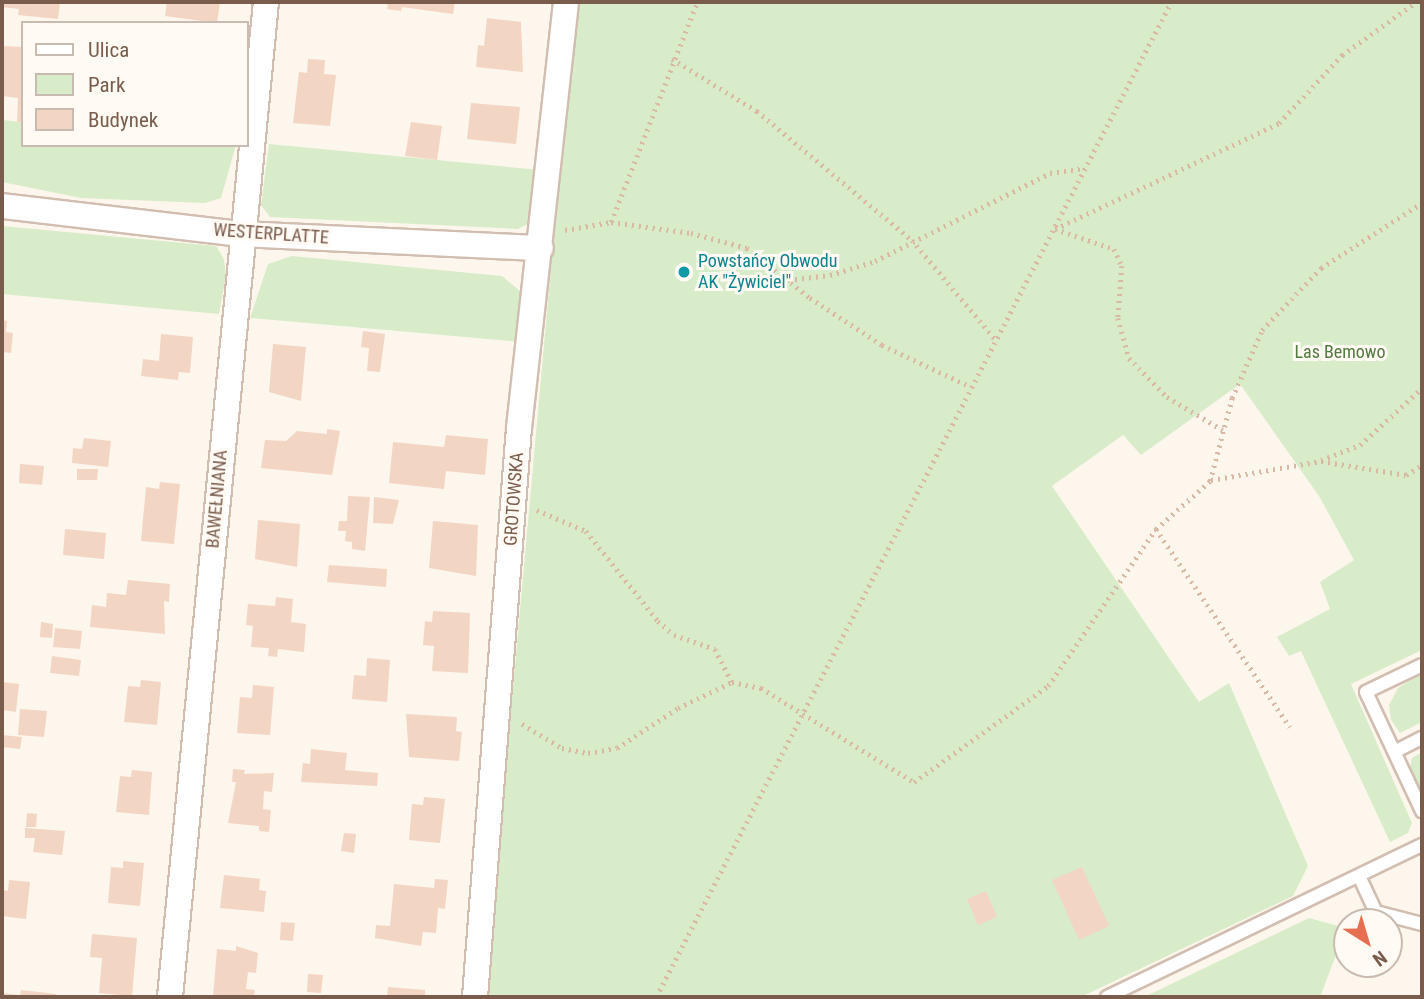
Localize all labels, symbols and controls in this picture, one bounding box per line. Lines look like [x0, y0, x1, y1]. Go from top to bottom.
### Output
legend [21, 21, 248, 147]
text: Ulica [88, 38, 129, 62]
text: Park [88, 73, 125, 97]
text: Budynek [88, 108, 158, 132]
street label: WESTERPLATTE [213, 219, 329, 249]
place label: Powstańcy Obwodu AK "Żywiciel" [698, 251, 837, 294]
marker: Powstańcy Obwodu AK "Żywiciel" [676, 264, 692, 280]
park label: Las Bemowo [1294, 341, 1386, 363]
street label: BAWEŁNIANA [202, 449, 232, 549]
street label: GROTOWSKA [500, 451, 528, 547]
north arrow [1333, 908, 1403, 978]
text: N [1368, 946, 1391, 971]

